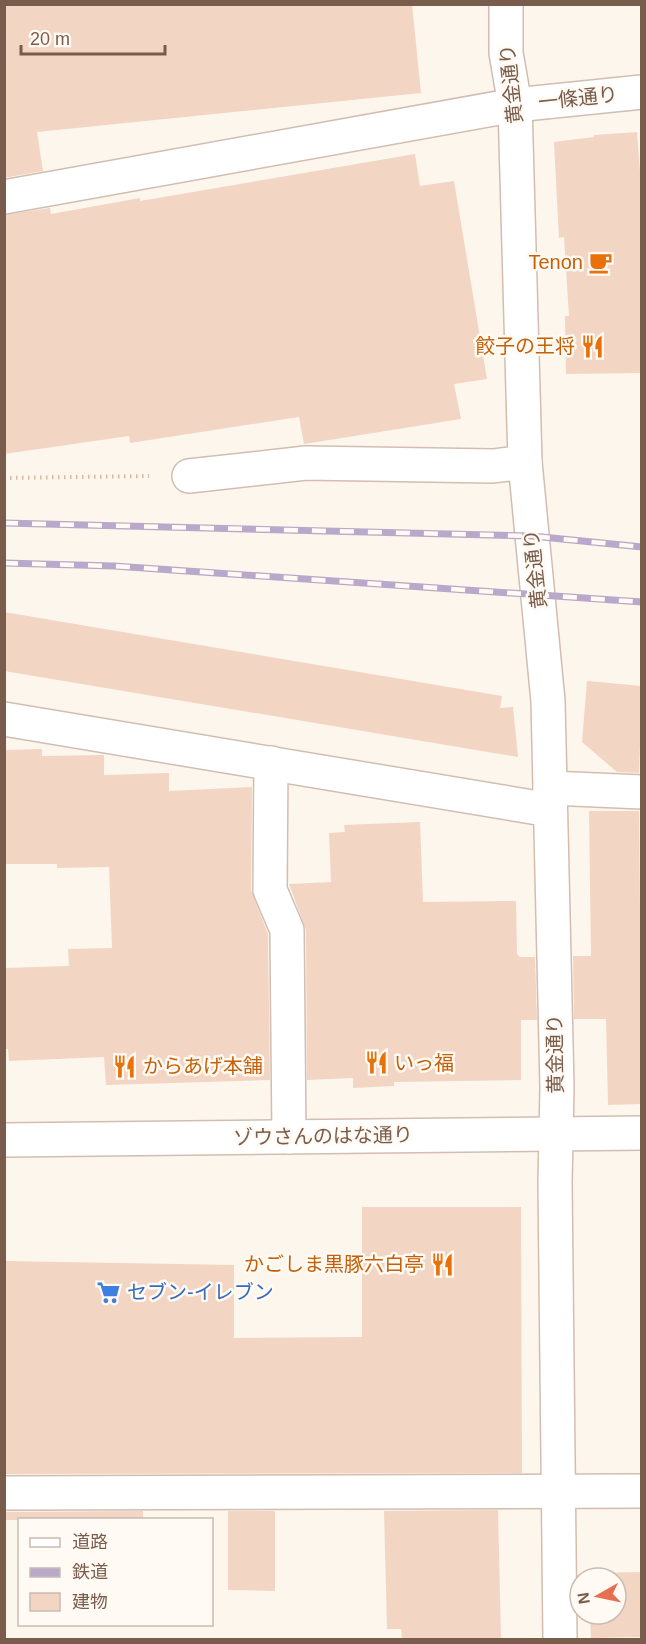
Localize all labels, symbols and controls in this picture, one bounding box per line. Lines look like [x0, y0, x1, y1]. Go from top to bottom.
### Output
scale bar [21, 18, 165, 56]
text: 20 m [30, 29, 70, 49]
street label: 黄金通り [496, 43, 526, 125]
street label: 一條通り [537, 83, 619, 113]
cafe icon: Tenon [588, 249, 614, 275]
place label: Tenon [529, 251, 583, 273]
restaurant icon: 餃子の王将 [580, 333, 606, 359]
place label: 餃子の王将 [475, 335, 575, 357]
street label: 黄金通り [520, 528, 550, 610]
street label: 黄金通り [543, 1014, 567, 1094]
restaurant icon: いっ福 [363, 1050, 389, 1076]
place label: いっ福 [394, 1052, 454, 1074]
restaurant icon: からあげ本舗 [112, 1053, 138, 1079]
place label: からあげ本舗 [143, 1055, 263, 1077]
street label: ゾウさんのはな通り [233, 1123, 413, 1149]
restaurant icon: かごしま黒豚六白亭 [429, 1251, 455, 1277]
place label: かごしま黒豚六白亭 [244, 1253, 424, 1275]
supermarket icon: セブン-イレブン [96, 1279, 122, 1305]
place label: セブン-イレブン [127, 1281, 274, 1303]
legend [18, 1518, 213, 1626]
text: 道路 [72, 1532, 108, 1552]
text: 鉄道 [72, 1562, 108, 1582]
north arrow [568, 1566, 628, 1626]
text: N [574, 1591, 593, 1605]
text: 建物 [72, 1592, 108, 1612]

